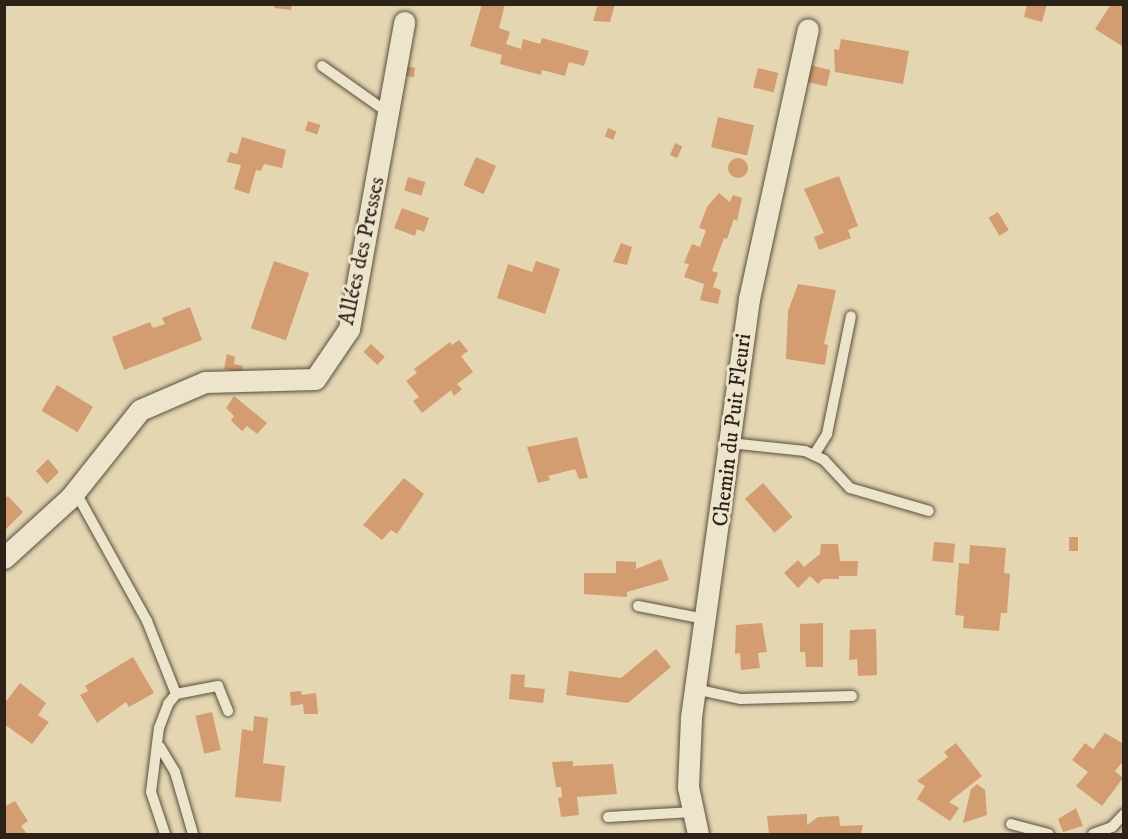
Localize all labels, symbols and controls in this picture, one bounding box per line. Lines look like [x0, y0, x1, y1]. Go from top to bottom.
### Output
street label: Allées des Presses [333, 175, 391, 327]
street label: Chemin du Puit Fleuri [707, 332, 757, 528]

